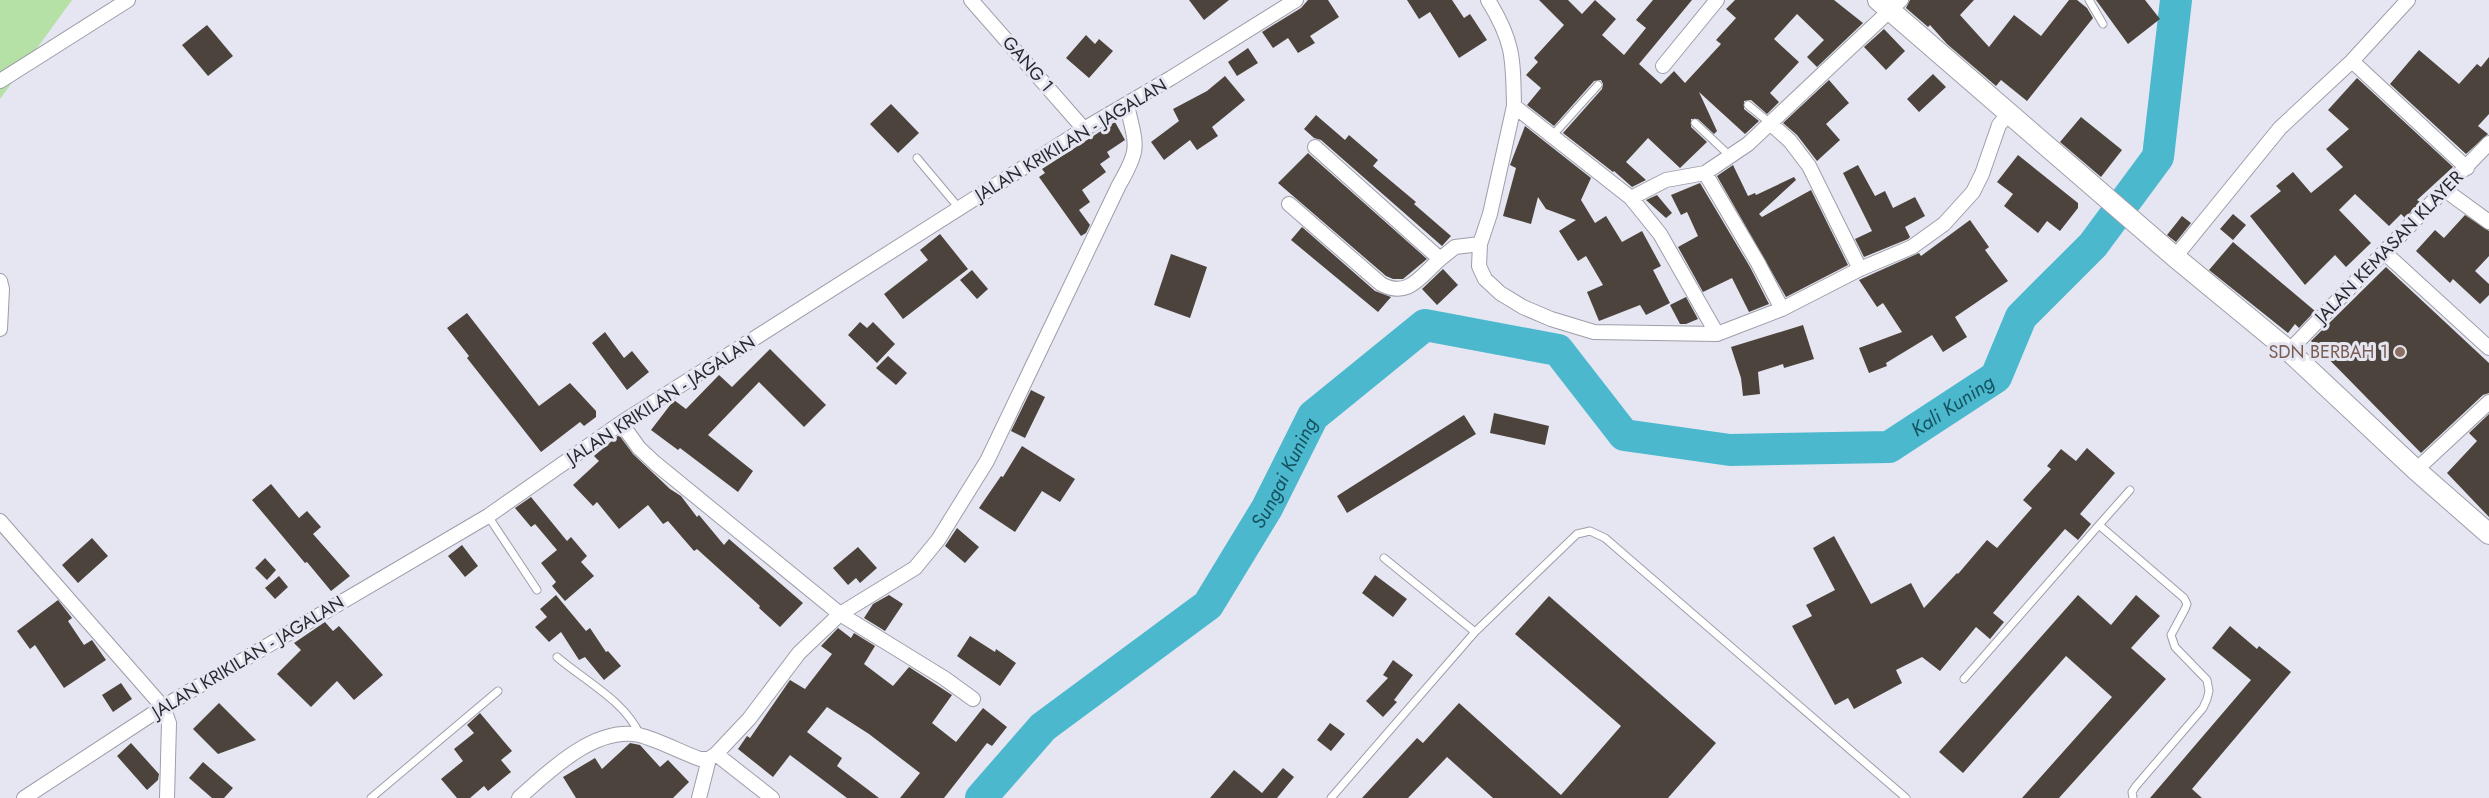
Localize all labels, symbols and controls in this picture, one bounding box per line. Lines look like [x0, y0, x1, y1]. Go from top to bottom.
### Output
street label: GANG 1 [996, 30, 1060, 98]
street label: JALAN KRIKILAN - JAGALAN [968, 72, 1172, 209]
street label: JALAN KEMASAN KLAYER [2308, 165, 2469, 331]
street label: JALAN KRIKILAN - JAGALAN [560, 329, 760, 472]
place label: SDN BERBAH 1 [2268, 339, 2388, 365]
marker: SDN BERBAH 1 [2393, 345, 2407, 359]
water label: Kali Kuning [1905, 368, 2000, 444]
water label: Sungai Kuning [1244, 413, 1325, 534]
street label: JALAN KRIKILAN - JAGALAN [145, 589, 349, 726]

